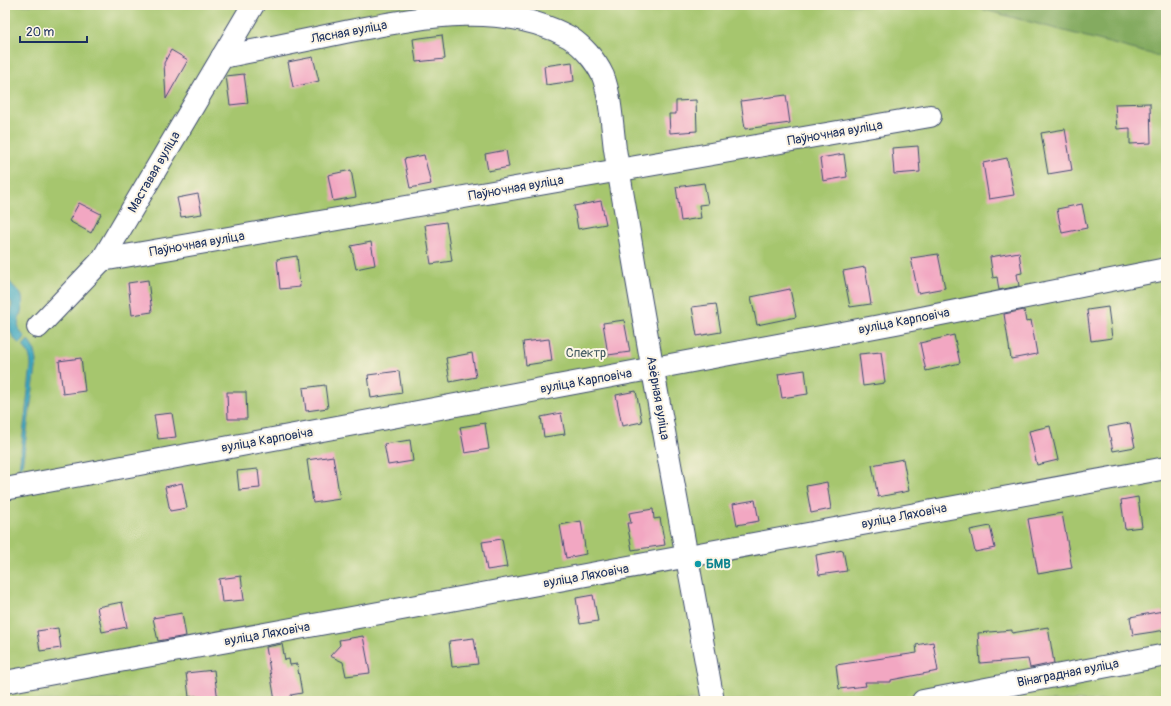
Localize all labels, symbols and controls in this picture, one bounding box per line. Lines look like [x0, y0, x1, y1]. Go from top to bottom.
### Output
street label: Лясная вуліца [309, 17, 388, 47]
scale bar [20, 18, 87, 44]
text: 20 m [26, 25, 55, 40]
street label: Паўночная вуліца [786, 117, 884, 149]
street label: Маставая вуліца [124, 129, 184, 215]
street label: Паўночная вуліца [467, 172, 565, 204]
street label: Паўночная вуліца [148, 228, 246, 260]
street label: вуліца Карповіча [857, 304, 951, 338]
park label: Спектр [566, 345, 606, 361]
street label: Азёрная вуліца [643, 355, 673, 441]
street label: вуліца Карповіча [539, 365, 633, 397]
street label: вуліца Карповіча [220, 424, 314, 456]
street label: вуліца Ляховіча [860, 500, 948, 532]
place label: БМВ [706, 556, 731, 572]
marker: БМВ [693, 559, 703, 569]
street label: вуліца Ляховіча [542, 561, 630, 591]
street label: вуліца Ляховіча [223, 619, 311, 649]
street label: Вінаградная вуліца [1016, 655, 1120, 691]

